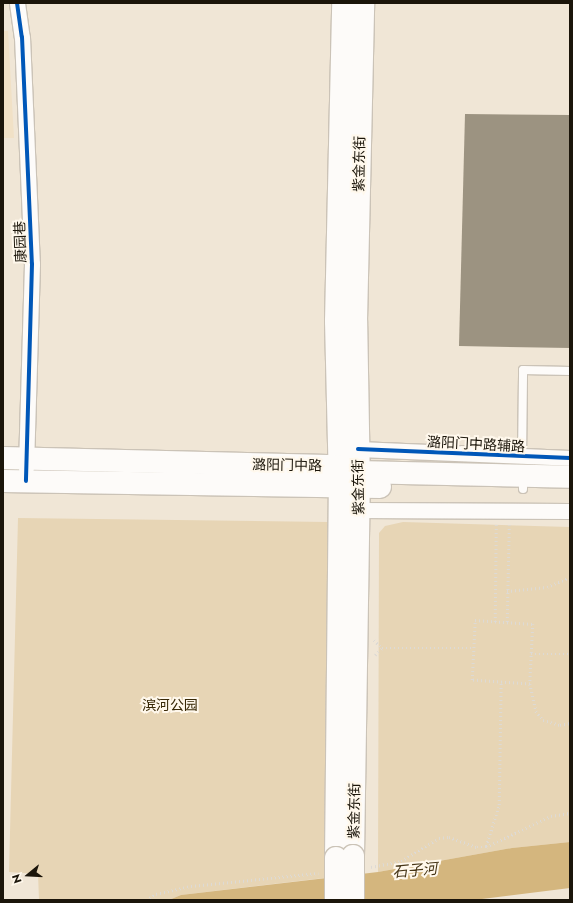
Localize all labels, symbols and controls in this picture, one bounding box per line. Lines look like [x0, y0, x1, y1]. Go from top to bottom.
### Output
street label: 紫金东街 [350, 136, 368, 192]
street label: 康园巷 [11, 221, 29, 263]
street label: 潞阳门中路辅路 [427, 433, 525, 455]
street label: 潞阳门中路 [252, 456, 322, 474]
street label: 紫金东街 [349, 459, 367, 515]
park label: 滨河公园 [142, 697, 198, 713]
street label: 紫金东街 [345, 783, 363, 839]
north arrow [8, 855, 48, 895]
water label: 石子河 [392, 860, 438, 882]
text: N [8, 872, 26, 885]

